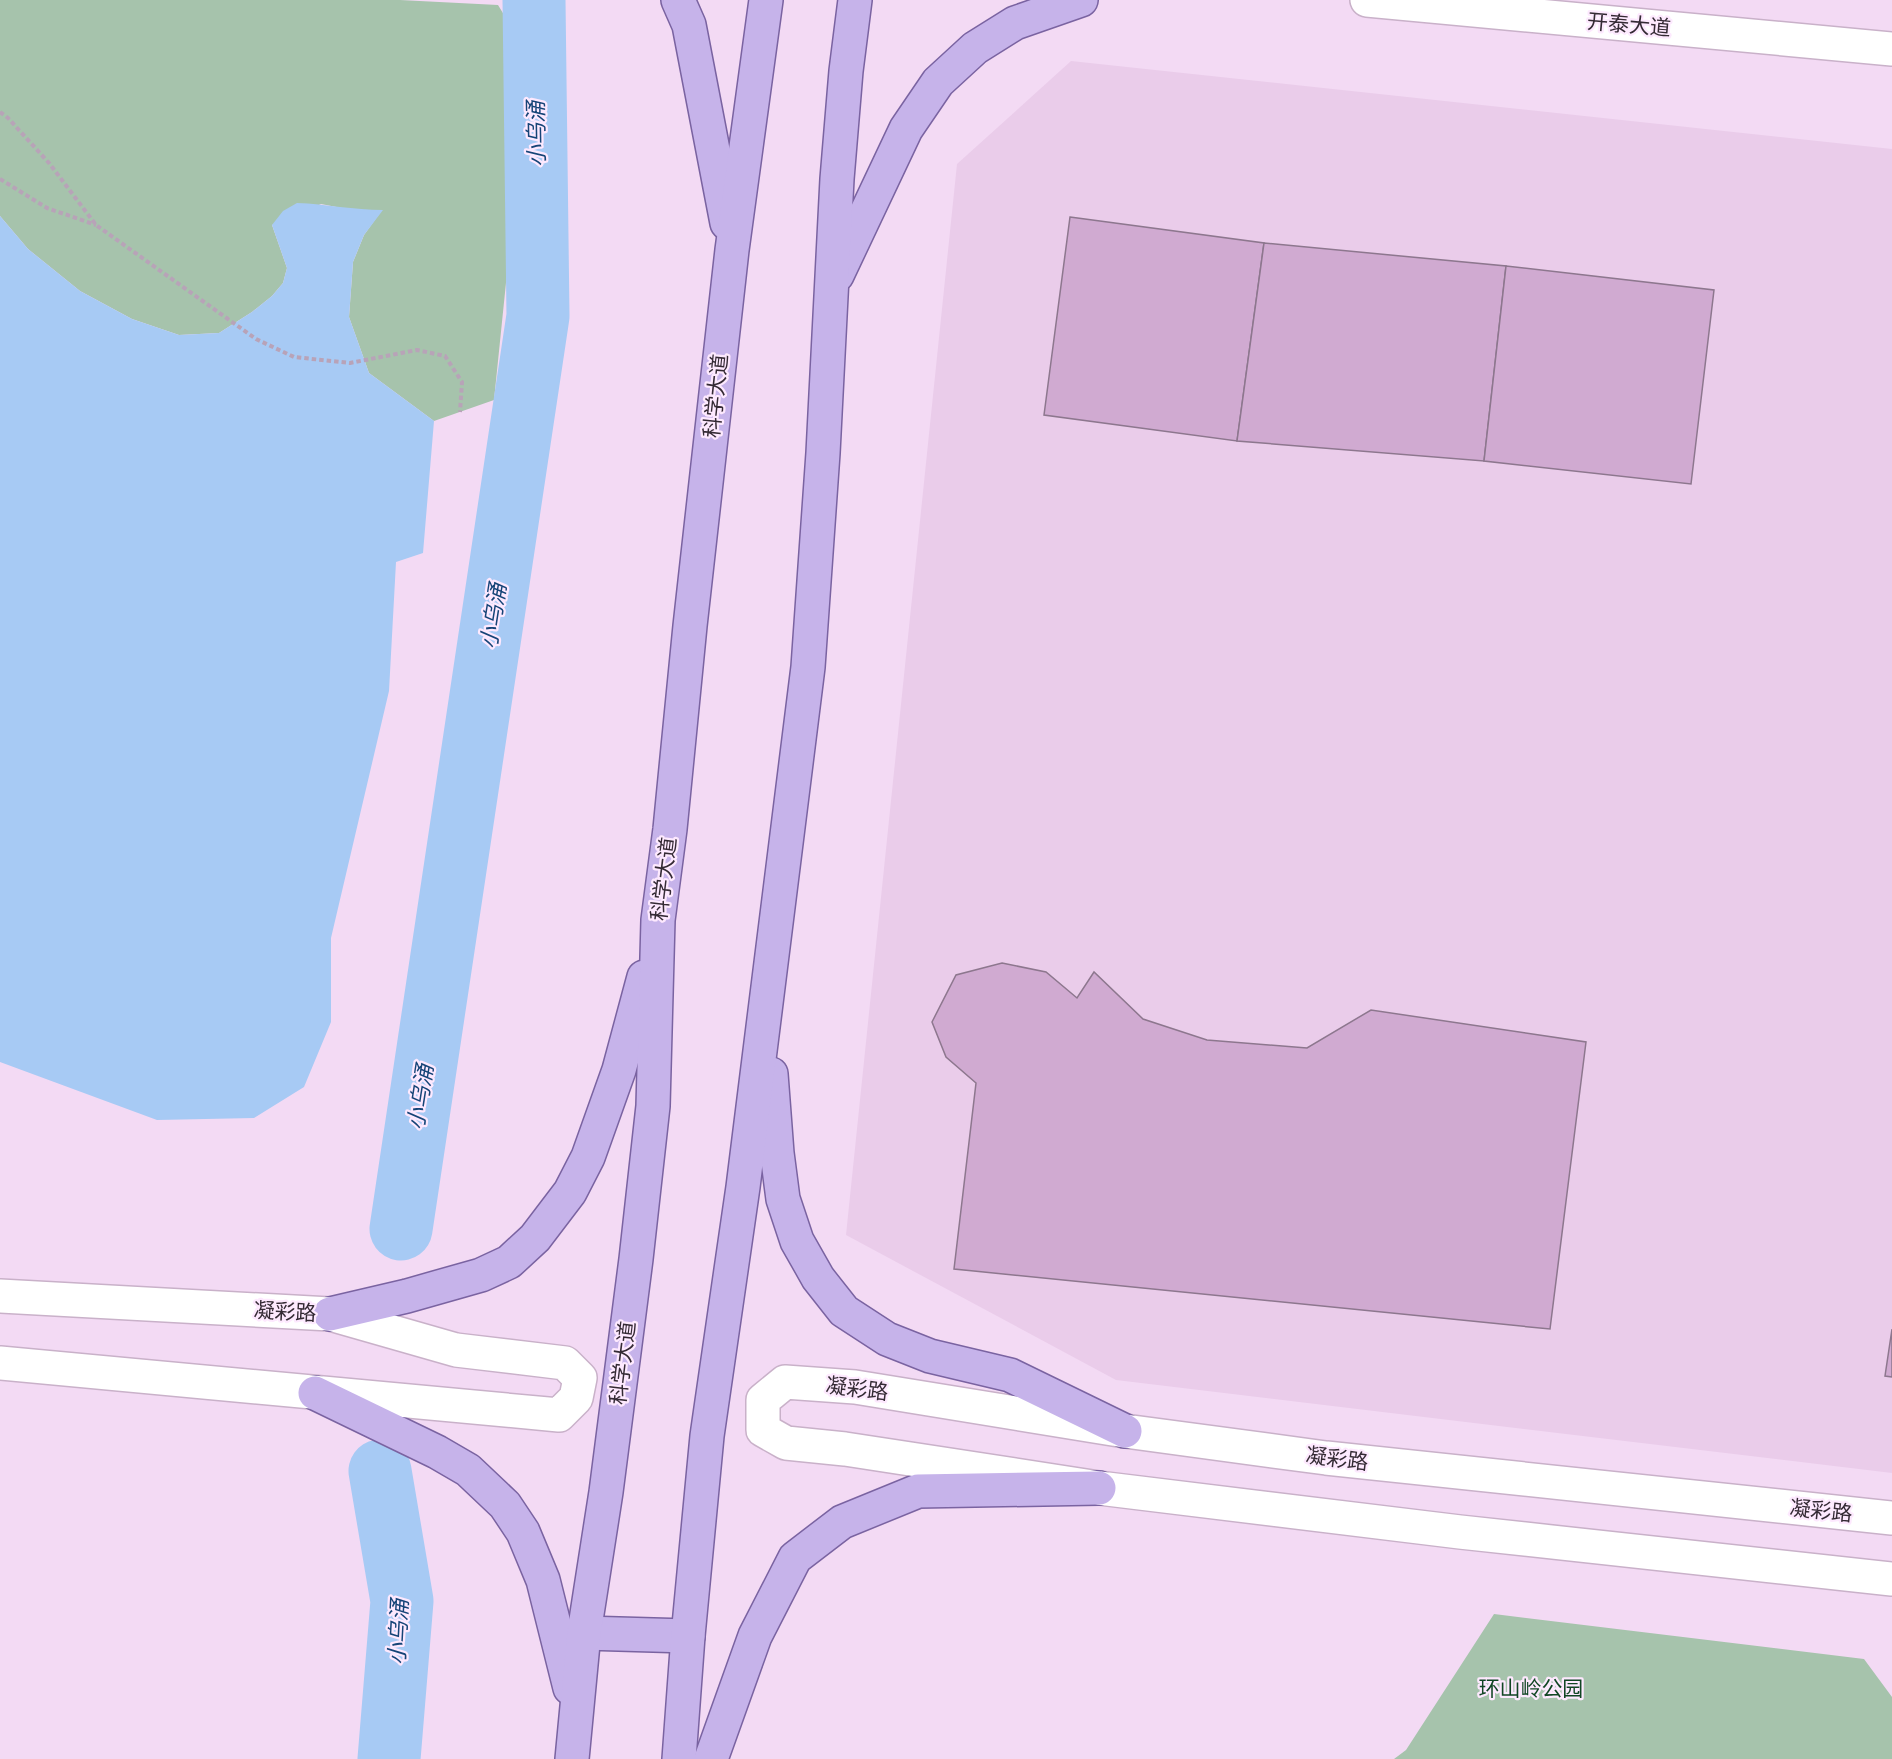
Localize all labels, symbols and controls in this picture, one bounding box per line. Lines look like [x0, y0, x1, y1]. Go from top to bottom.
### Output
street label: 开泰大道 [1586, 9, 1672, 40]
water label: 小乌涌 [523, 98, 550, 167]
street label: 科学大道 [700, 353, 731, 439]
water label: 小乌涌 [476, 579, 511, 651]
street label: 科学大道 [647, 836, 680, 922]
water label: 小乌涌 [403, 1060, 438, 1132]
street label: 凝彩路 [253, 1298, 317, 1325]
street label: 科学大道 [606, 1320, 639, 1406]
street label: 凝彩路 [824, 1373, 890, 1404]
street label: 凝彩路 [1304, 1443, 1370, 1474]
street label: 凝彩路 [1789, 1496, 1854, 1525]
water label: 小乌涌 [384, 1595, 413, 1666]
park label: 环山岭公园 [1479, 1677, 1584, 1700]

